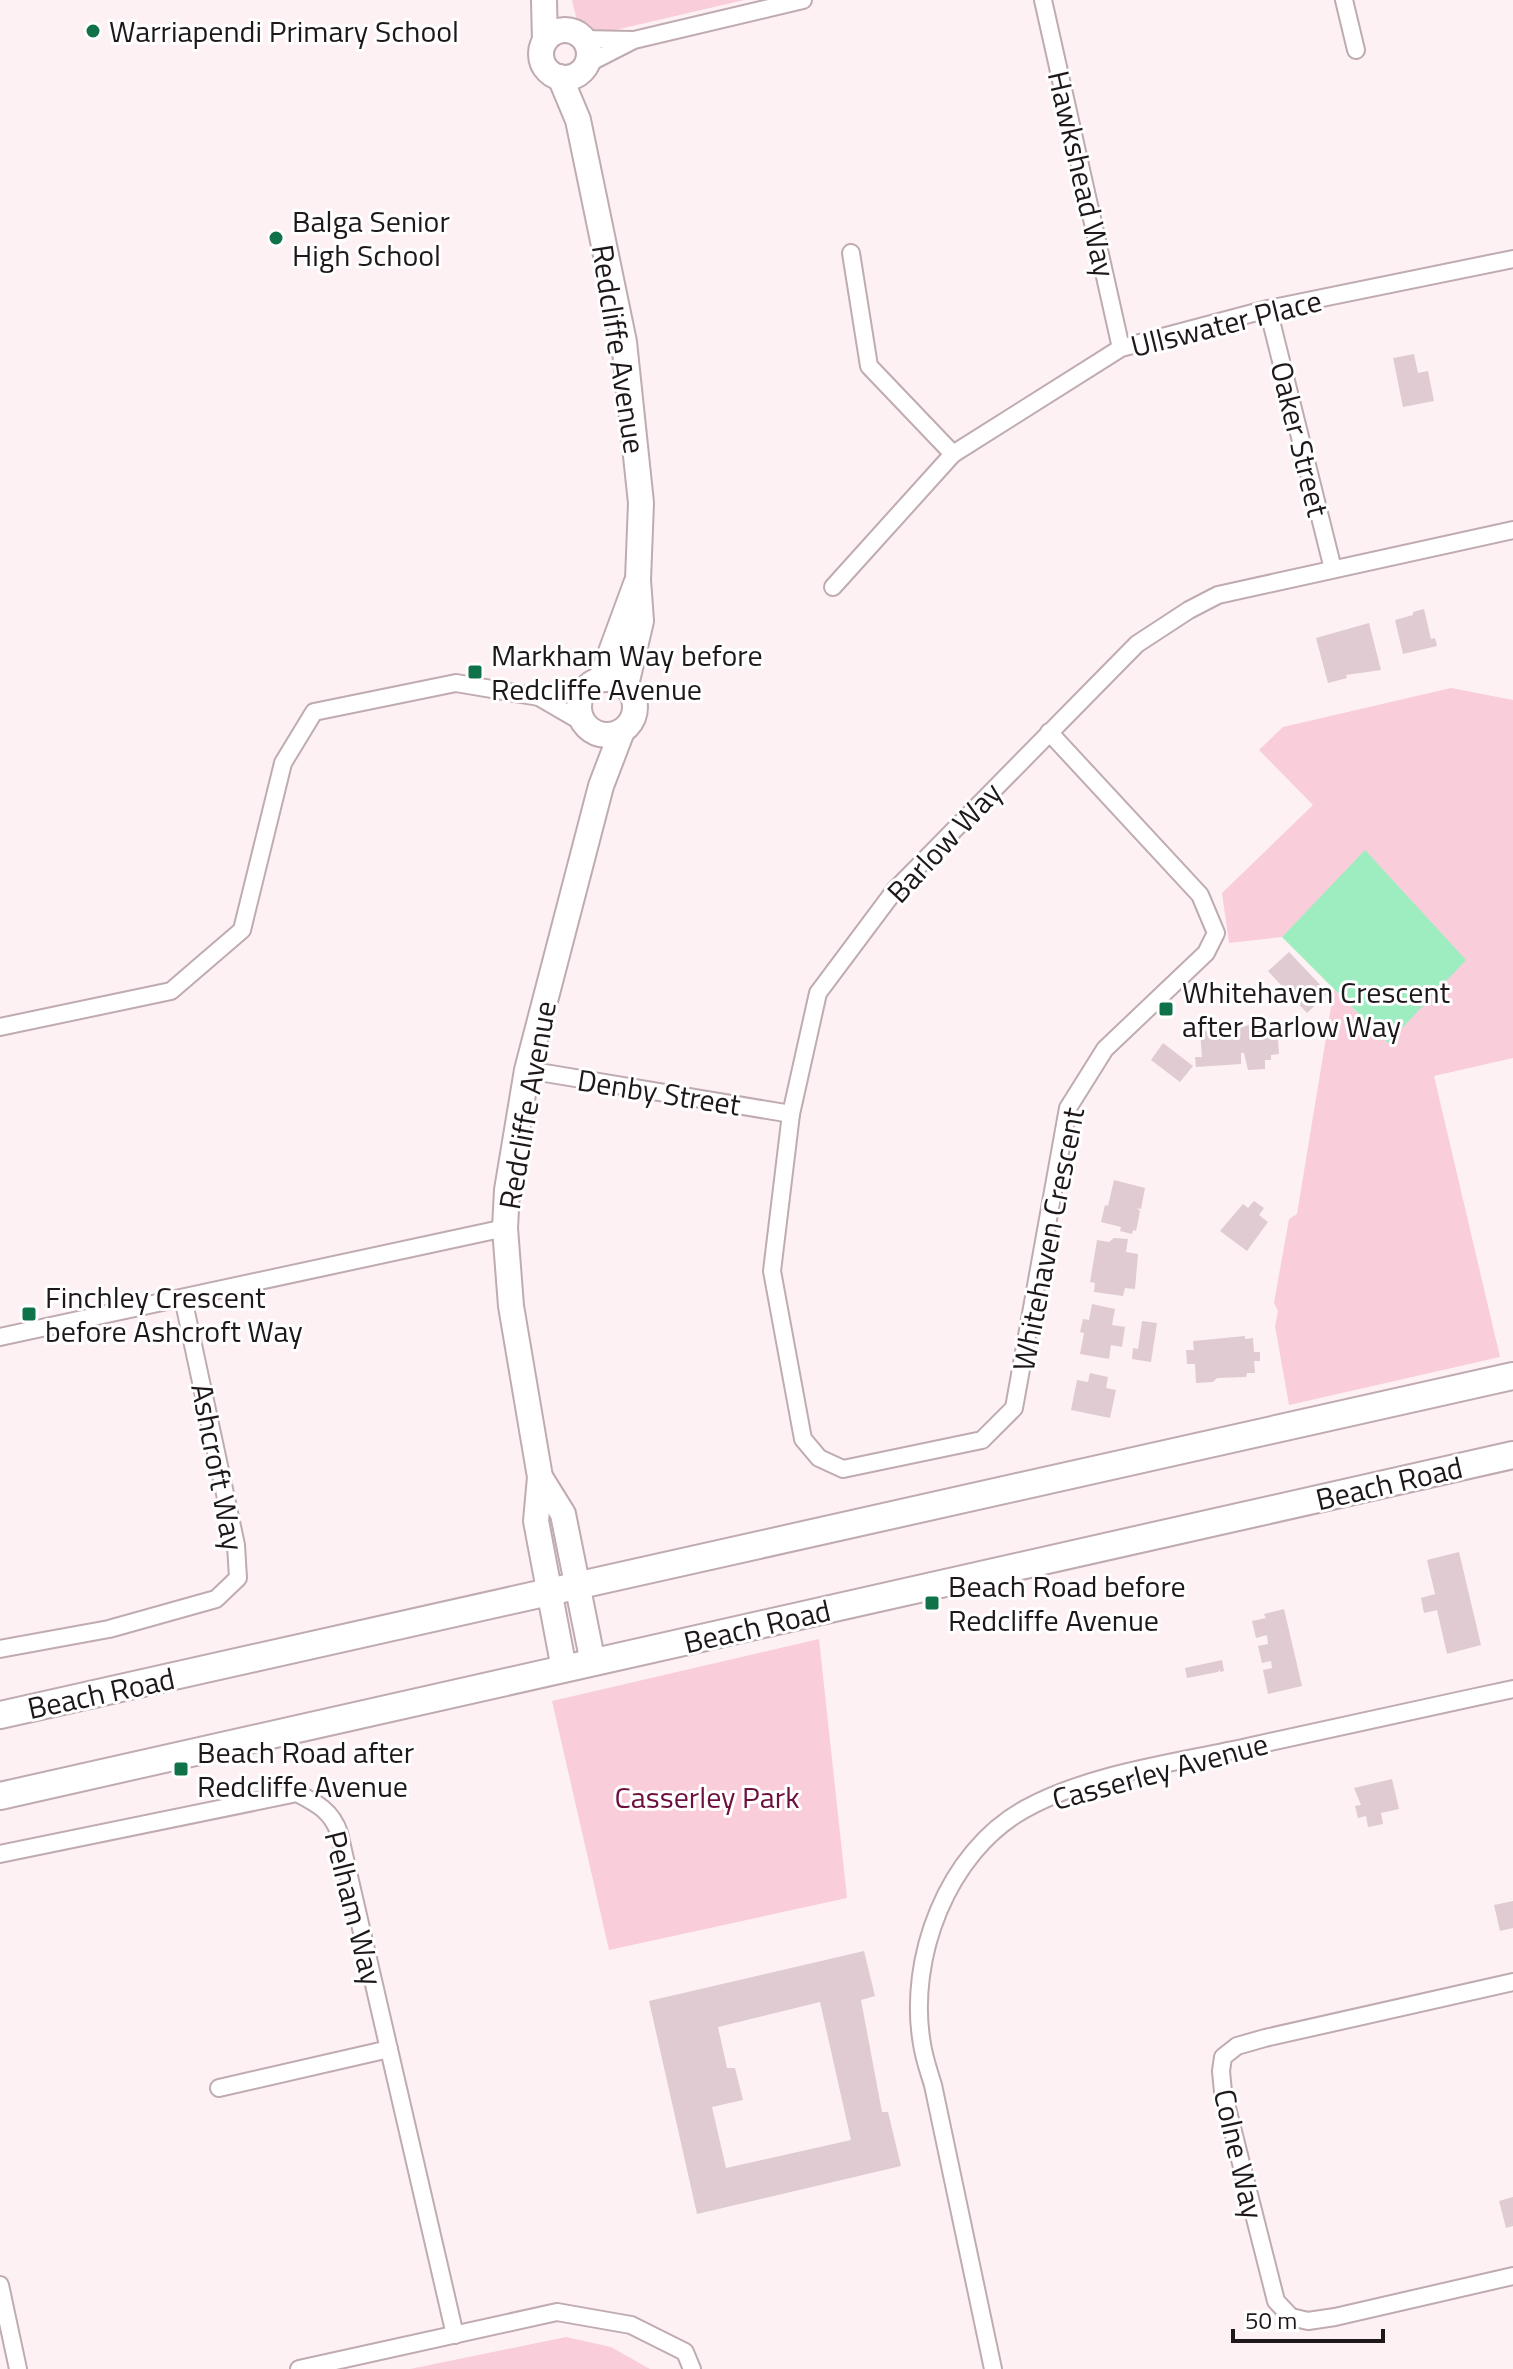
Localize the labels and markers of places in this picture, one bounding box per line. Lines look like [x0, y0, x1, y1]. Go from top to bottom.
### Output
place label: Warriapendi Primary School [109, 8, 459, 54]
marker: Warriapendi Primary School [84, 22, 102, 40]
place label: Balga Senior High School [292, 198, 450, 278]
marker: Balga Senior High School [267, 229, 285, 247]
place label: Markham Way before Redcliffe Avenue [491, 632, 763, 712]
marker: Markham Way before Redcliffe Avenue [466, 663, 484, 681]
place label: Whitehaven Crescent after Barlow Way [1182, 969, 1450, 1049]
marker: Whitehaven Crescent after Barlow Way [1157, 1000, 1175, 1018]
place label: Finchley Crescent before Ashcroft Way [45, 1274, 303, 1354]
marker: Finchley Crescent before Ashcroft Way [20, 1305, 38, 1323]
place label: Beach Road before Redcliffe Avenue [948, 1563, 1186, 1643]
marker: Beach Road before Redcliffe Avenue [923, 1594, 941, 1612]
place label: Beach Road after Redcliffe Avenue [197, 1729, 414, 1809]
marker: Beach Road after Redcliffe Avenue [172, 1760, 190, 1778]

